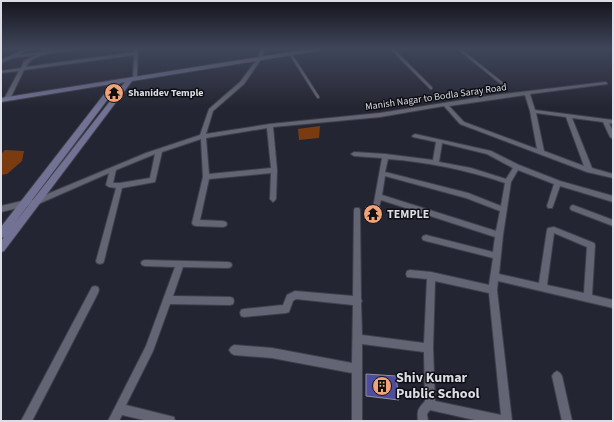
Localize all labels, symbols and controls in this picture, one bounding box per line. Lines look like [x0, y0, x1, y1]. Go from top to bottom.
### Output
street label: Manish Nagar to Bodla Saray Road [364, 80, 508, 114]
temple icon: Shanidev Temple [103, 82, 125, 104]
place label: Shanidev Temple [128, 86, 203, 100]
temple icon: TEMPLE [362, 203, 384, 225]
place label: TEMPLE [387, 206, 429, 223]
place label: Shiv Kumar Public School [396, 368, 479, 404]
building icon: Shiv Kumar Public School [371, 375, 393, 397]

